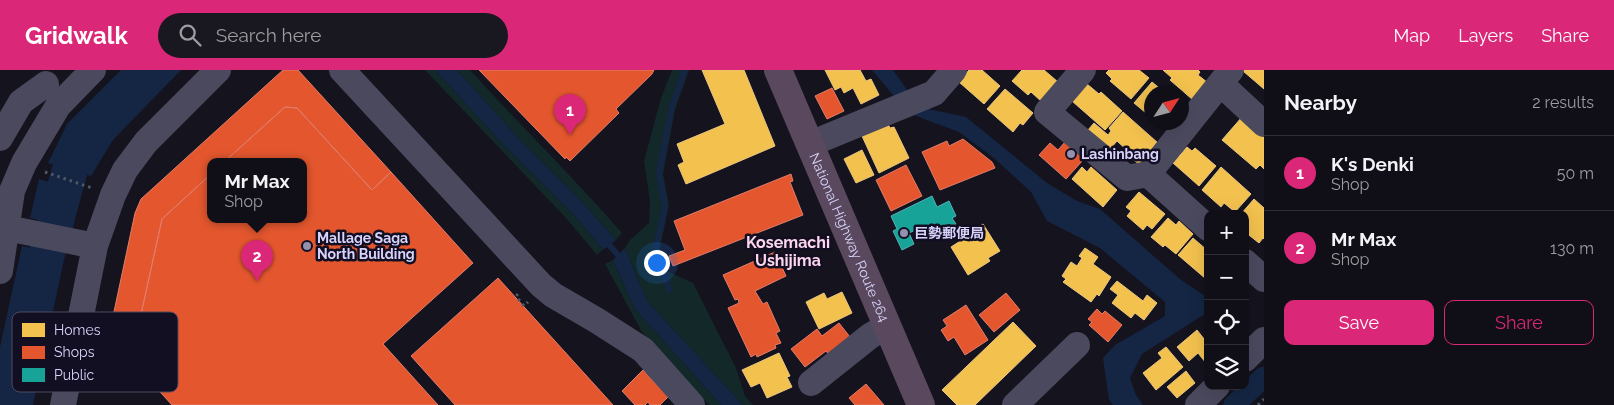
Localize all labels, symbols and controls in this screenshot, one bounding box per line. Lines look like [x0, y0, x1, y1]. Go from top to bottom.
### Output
search box [158, 13, 508, 58]
text: Gridwalk [25, 21, 128, 50]
icon: search [176, 21, 204, 49]
text: Search here [216, 24, 321, 46]
text: Map [1394, 25, 1430, 46]
text: Layers [1458, 25, 1513, 46]
text: Share [1541, 25, 1589, 46]
north arrow [1144, 85, 1189, 130]
text: Nearby [1284, 90, 1357, 115]
text: 2 results [1532, 93, 1594, 112]
pin: 1 [554, 94, 586, 135]
place label: Lashinbang [1081, 146, 1159, 162]
marker: Lashinbang [1065, 148, 1077, 160]
street label: National Highway Route 264 [806, 151, 893, 325]
text: K's Denki [1331, 153, 1414, 175]
popup [207, 158, 307, 223]
text: 1 [1296, 164, 1304, 183]
text: 50 m [1557, 164, 1594, 183]
text: Mr Max [224, 170, 290, 192]
text: Shop [1331, 175, 1369, 194]
text: Shop [224, 192, 263, 211]
map controls [1204, 210, 1249, 390]
button: + [1204, 210, 1249, 255]
place label: 巨勢郵便局 [914, 225, 984, 241]
marker: 巨勢郵便局 [898, 227, 910, 239]
text: Mr Max [1331, 228, 1396, 250]
place label: Mallage Saga North Building [317, 230, 415, 262]
district label: Kosemachi Ushijima [746, 233, 830, 270]
text: 2 [1295, 239, 1305, 258]
text: 130 m [1550, 239, 1594, 258]
pin: 2 [241, 240, 273, 281]
marker: Mallage Saga North Building [301, 240, 313, 252]
your location [644, 250, 670, 276]
text: Shop [1331, 250, 1369, 269]
button: − [1204, 255, 1249, 300]
button: locate [1204, 300, 1249, 345]
button: Save [1284, 300, 1434, 345]
button: Share [1444, 300, 1594, 345]
legend [12, 312, 178, 392]
text: Homes [54, 322, 101, 338]
text: Shops [54, 344, 95, 360]
button: layers [1204, 345, 1249, 390]
text: Public [54, 367, 95, 383]

